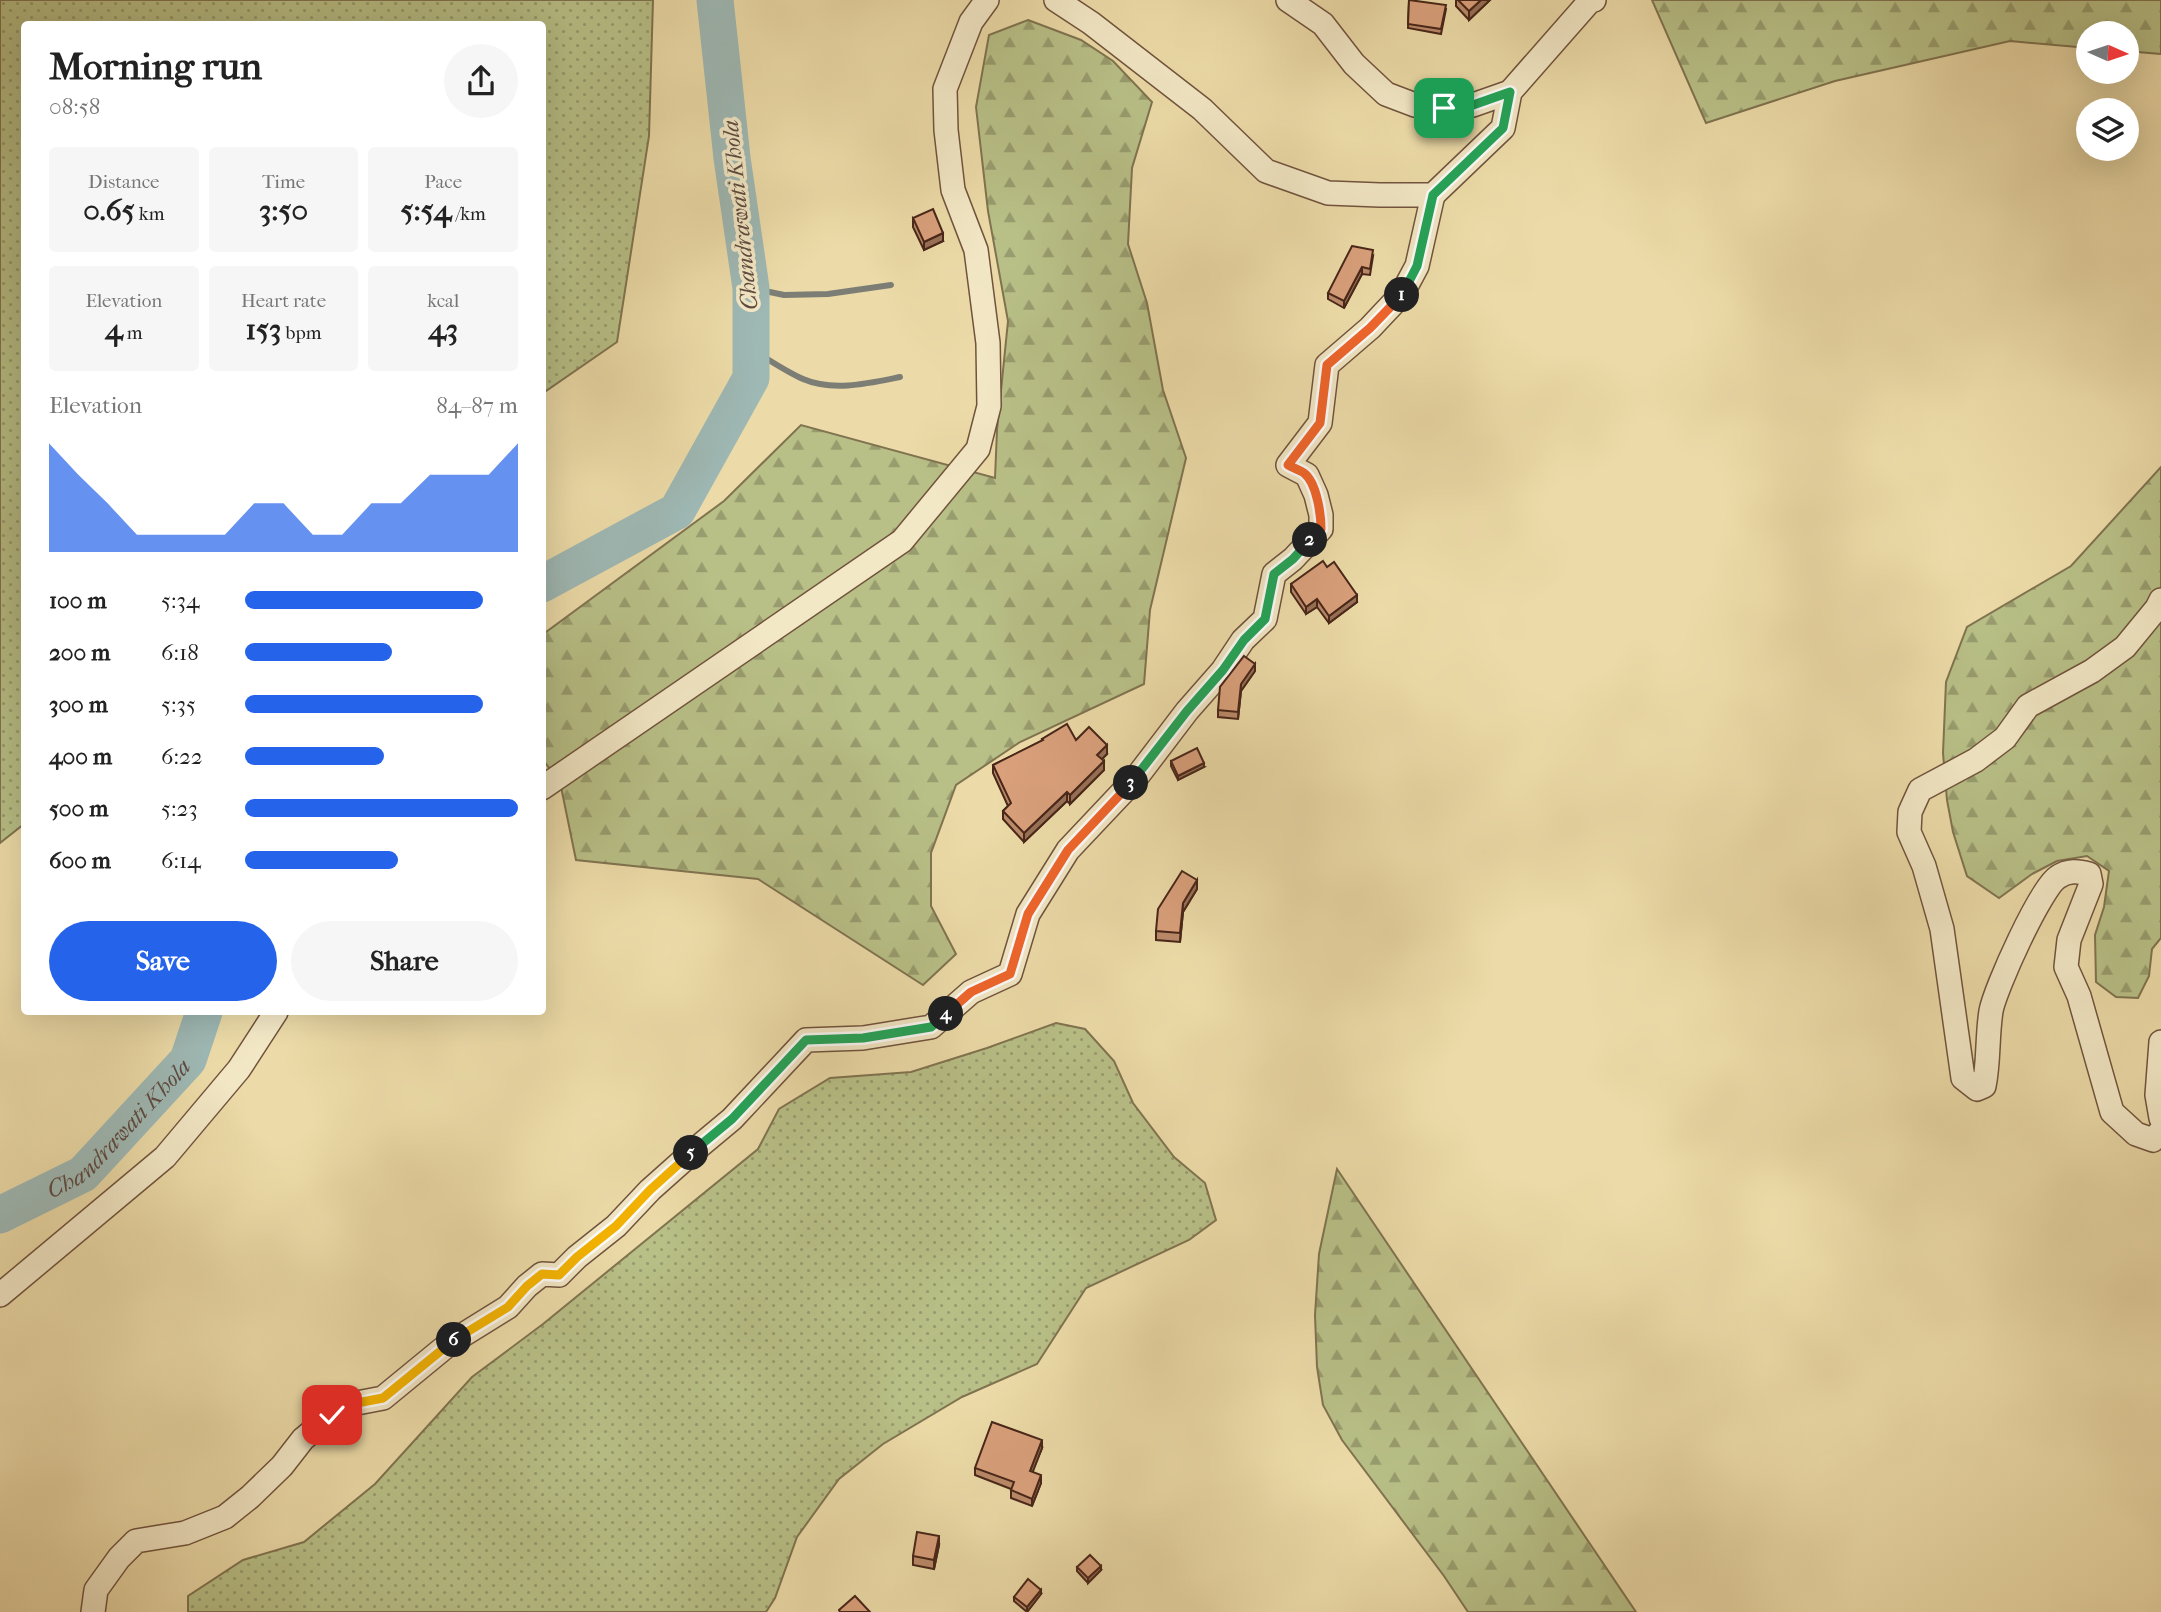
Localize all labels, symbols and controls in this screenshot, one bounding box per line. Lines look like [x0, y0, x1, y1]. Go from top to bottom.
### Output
north arrow [2076, 21, 2138, 84]
map controls [2076, 21, 2139, 161]
text: Morning run [49, 44, 262, 89]
button: share [444, 44, 518, 118]
pin [1414, 78, 1474, 138]
icon: arrive [1425, 89, 1463, 127]
text: 08:58 [49, 93, 100, 120]
button: layers [2076, 98, 2139, 161]
water label: Chandrawati Khola [717, 119, 763, 311]
text: Distance [88, 171, 160, 193]
text: Time [262, 171, 305, 193]
text: Pace [424, 171, 462, 193]
text: 0.65 [83, 193, 135, 228]
text: 3:50 [259, 193, 308, 228]
text: 5:54 [401, 193, 451, 228]
text: km [135, 203, 164, 225]
text: /km [451, 203, 486, 225]
pin: 1 [1384, 278, 1420, 312]
text: 1 [1398, 283, 1405, 305]
text: Elevation [85, 290, 162, 312]
text: Heart rate [241, 290, 326, 312]
text: kcal [427, 290, 459, 312]
text: 4 [105, 312, 123, 347]
text: 153 [246, 312, 281, 347]
text: 43 [428, 312, 458, 347]
text: m [123, 322, 143, 344]
text: bpm [281, 322, 321, 344]
text: Elevation [49, 392, 142, 419]
text: 84–87 m [436, 392, 518, 419]
pin: 2 [1292, 522, 1328, 558]
text: 2 [1305, 528, 1314, 550]
text: 100 m [49, 587, 107, 614]
text: 5:34 [161, 587, 200, 614]
text: 200 m [49, 639, 110, 666]
text: 6:18 [161, 639, 199, 666]
text: 300 m [49, 691, 108, 718]
text: 5:35 [161, 691, 196, 718]
text: 400 m [49, 743, 112, 770]
text: 6:22 [161, 743, 203, 770]
pin: 3 [1114, 766, 1148, 800]
text: 3 [1127, 771, 1134, 793]
text: 500 m [49, 795, 108, 822]
text: 5:23 [161, 795, 198, 822]
text: 600 m [49, 847, 111, 874]
text: 6:14 [161, 847, 201, 874]
button: Save [49, 921, 277, 1001]
button: Share [291, 921, 518, 1001]
pin: 4 [928, 996, 964, 1032]
text: 4 [940, 1002, 951, 1024]
water label: Chandrawati Khola [42, 1053, 196, 1203]
pin: 5 [674, 1136, 708, 1170]
text: 5 [686, 1141, 695, 1163]
pin: 6 [436, 1322, 472, 1358]
text: 6 [448, 1328, 459, 1350]
pin [302, 1385, 362, 1445]
icon: check [313, 1396, 351, 1434]

